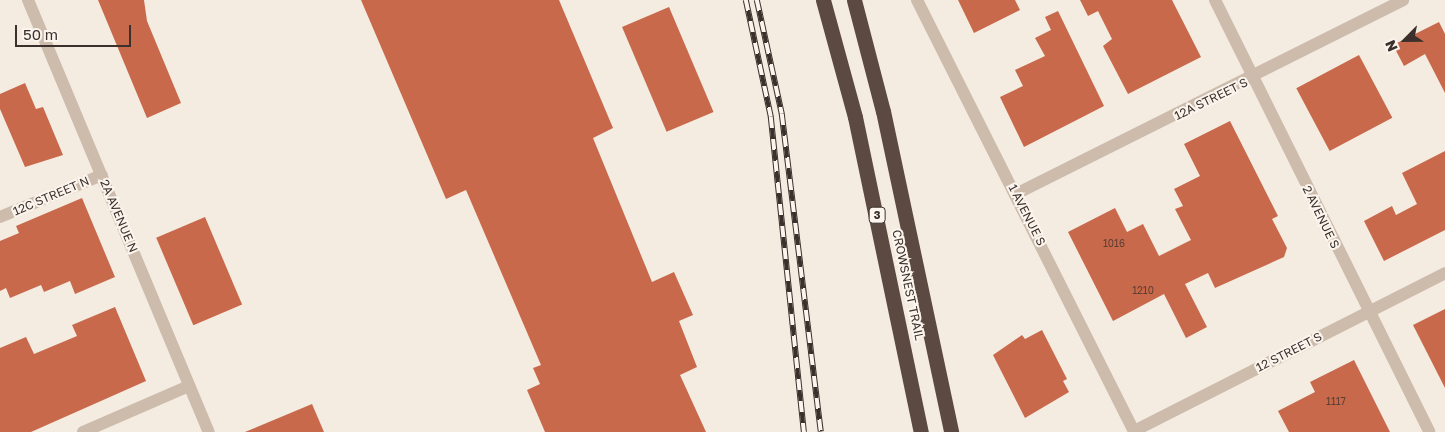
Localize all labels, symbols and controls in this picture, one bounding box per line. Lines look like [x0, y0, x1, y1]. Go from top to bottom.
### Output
scale bar [18, 15, 134, 47]
north arrow [1380, 15, 1430, 65]
text: 50 m [23, 25, 58, 43]
text: N [1381, 38, 1401, 54]
street label: 12A STREET S [1172, 75, 1250, 123]
street label: 12C STREET N [11, 173, 91, 219]
street label: 2A AVENUE N [97, 177, 141, 255]
street label: 1 AVENUE S [1005, 182, 1049, 248]
street label: 2 AVENUE S [1300, 183, 1342, 251]
road number: 3 [868, 206, 886, 224]
street label: CROWSNEST TRAIL [889, 228, 927, 342]
house number: 1016 [1103, 238, 1125, 250]
house number: 1210 [1132, 285, 1154, 297]
street label: 12 STREET S [1254, 329, 1324, 375]
house number: 1117 [1326, 396, 1346, 408]

